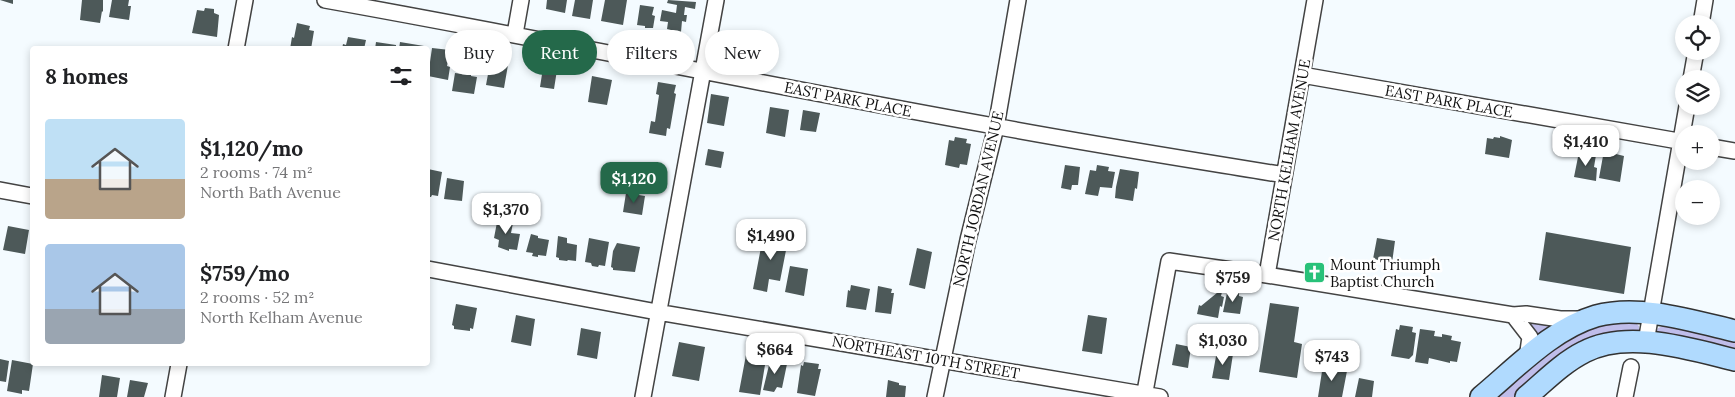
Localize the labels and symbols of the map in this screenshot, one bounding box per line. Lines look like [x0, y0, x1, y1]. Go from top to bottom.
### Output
street label: NORTH KELHAM AVENUE [1264, 57, 1314, 243]
street label: EAST PARK PLACE [783, 77, 913, 121]
street label: EAST PARK PLACE [1384, 80, 1514, 122]
street label: NORTH JORDAN AVENUE [948, 109, 1008, 289]
pin: $1,410 [1545, 124, 1627, 167]
pin: $1,120 [593, 162, 675, 204]
pin: $1,370 [465, 192, 547, 235]
pin: $1,490 [730, 218, 812, 261]
place label: Mount Triumph Baptist Church [1330, 255, 1441, 291]
pin: $759 [1203, 260, 1263, 303]
church icon: Mount Triumph Baptist Church [1302, 261, 1326, 285]
pin: $1,030 [1182, 324, 1264, 366]
street label: NORTHEAST 10TH STREET [831, 331, 1022, 383]
pin: $664 [745, 332, 805, 375]
pin: $743 [1302, 340, 1362, 382]

